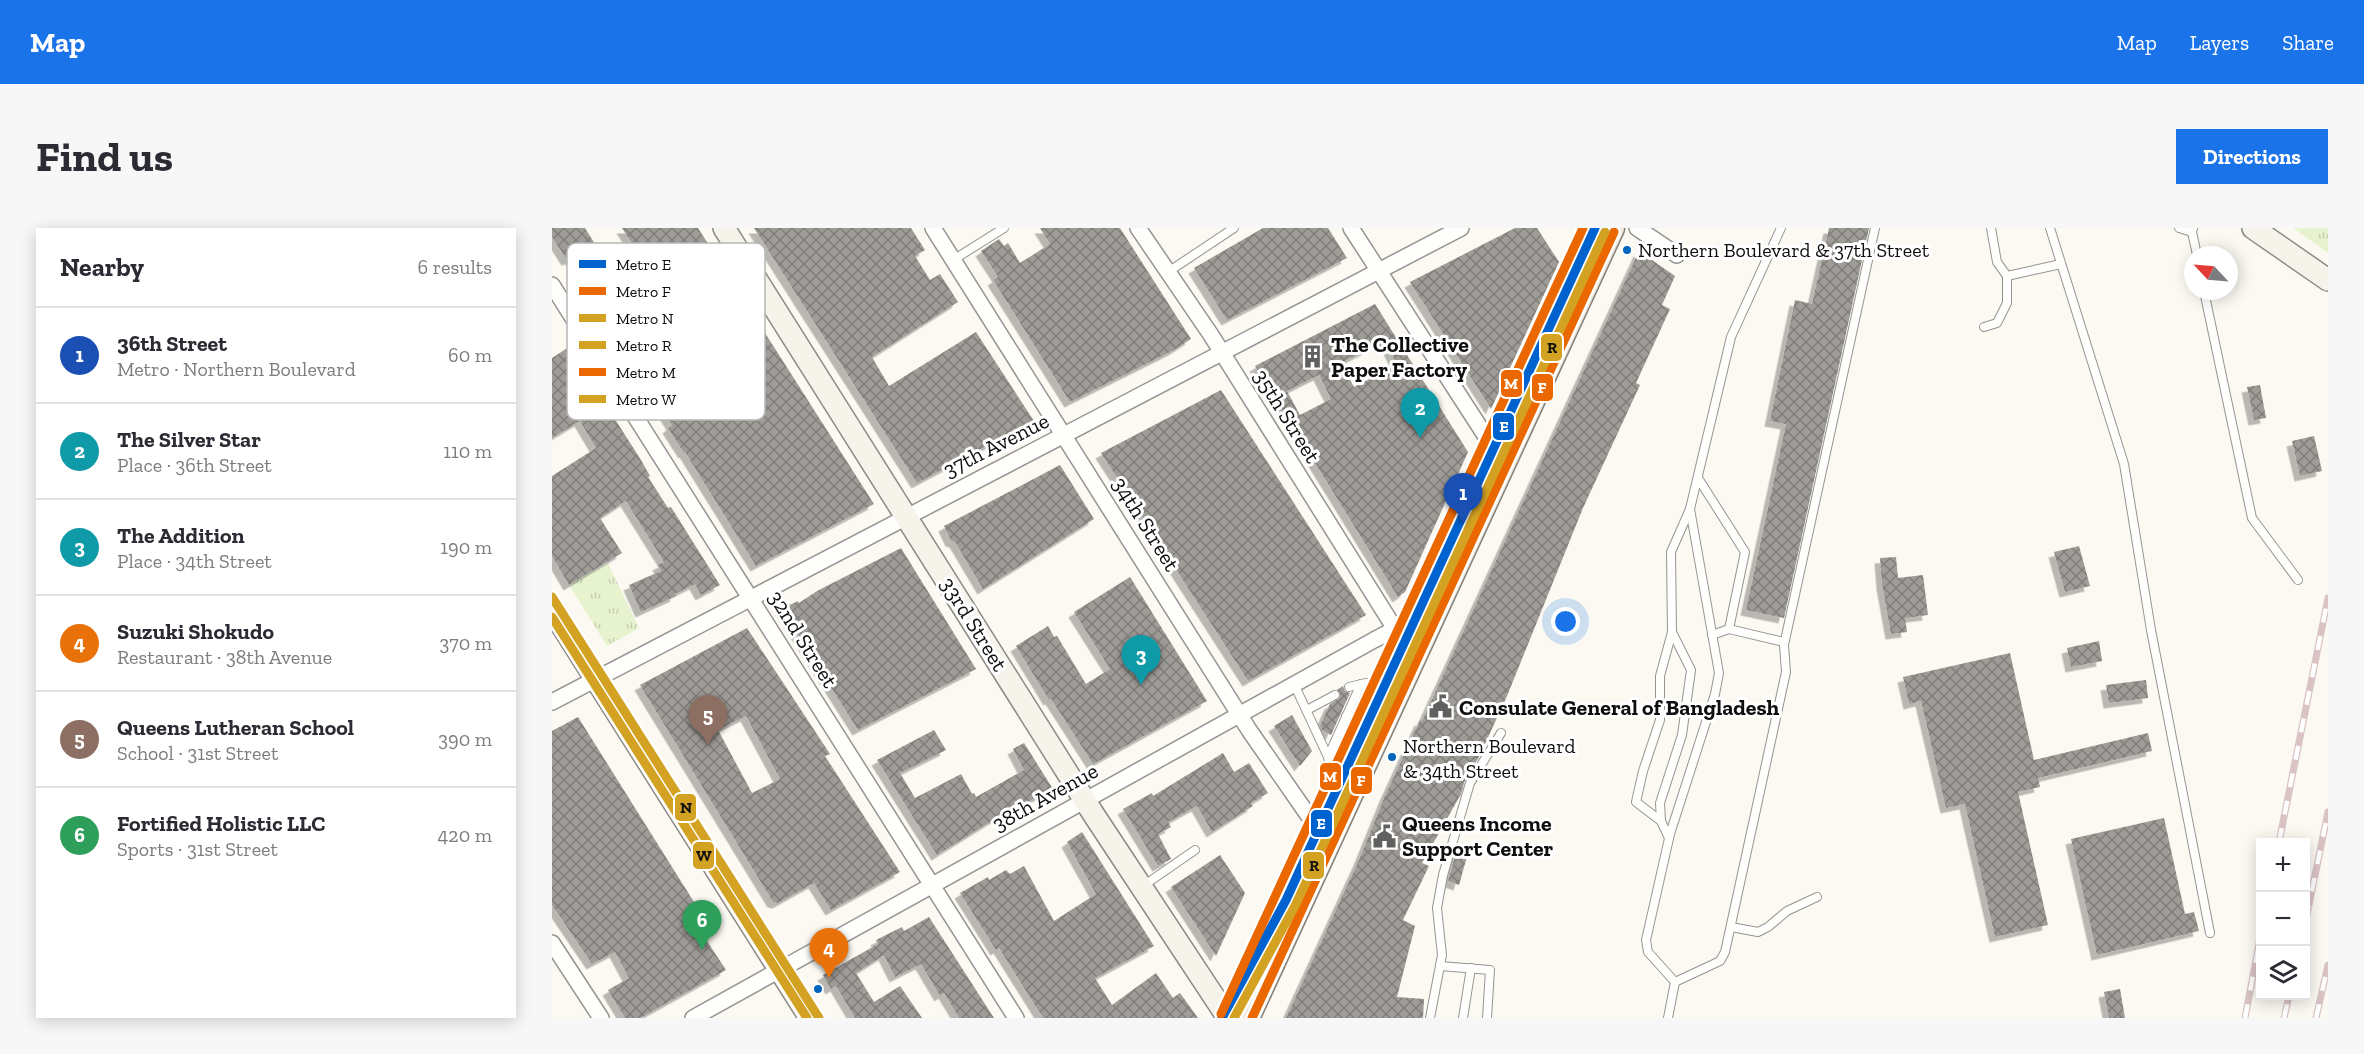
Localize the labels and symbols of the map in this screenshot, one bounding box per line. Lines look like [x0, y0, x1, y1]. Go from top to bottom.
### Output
place label: Northern Boulevard & 37th Street [1638, 238, 1930, 262]
legend [567, 243, 765, 420]
marker: Northern Boulevard & 37th Street [1621, 244, 1633, 256]
north arrow [2184, 246, 2238, 300]
text: Metro E [616, 255, 671, 274]
text: Metro F [616, 282, 671, 301]
text: Metro N [616, 309, 674, 328]
place label: The Collective Paper Factory [1331, 331, 1469, 383]
line badge: R [1540, 333, 1563, 362]
text: Metro R [616, 336, 672, 355]
text: R [1547, 338, 1558, 357]
building icon: The Collective Paper Factory [1300, 344, 1326, 370]
text: Metro M [616, 363, 676, 382]
street label: 35th Street [1248, 364, 1327, 468]
line badge: M [1500, 369, 1523, 398]
line badge: F [1531, 373, 1554, 402]
text: M [1504, 374, 1518, 393]
text: F [1537, 378, 1547, 397]
pin: 2 [1400, 388, 1440, 438]
text: Metro W [616, 390, 676, 409]
street label: 37th Avenue [938, 407, 1054, 483]
line badge: E [1492, 412, 1515, 441]
text: E [1499, 417, 1509, 436]
street label: 34th Street [1107, 472, 1186, 577]
pin: 1 [1444, 474, 1482, 523]
street label: 33rd Street [935, 572, 1014, 677]
street label: 32nd Street [762, 585, 844, 693]
your location [1551, 607, 1580, 636]
pin: 3 [1122, 636, 1160, 685]
public building icon: Consulate General of Bangladesh [1428, 694, 1454, 720]
place label: Consulate General of Bangladesh [1459, 694, 1780, 721]
pin: 5 [688, 696, 728, 745]
place label: Northern Boulevard & 34th Street [1403, 734, 1576, 783]
marker: Northern Boulevard & 34th Street [1386, 751, 1398, 763]
street label: 38th Avenue [987, 757, 1103, 837]
line badge: M [1319, 762, 1342, 791]
line badge: F [1350, 766, 1373, 795]
text: M [1323, 767, 1337, 786]
text: F [1356, 771, 1366, 790]
line badge: N [674, 793, 697, 822]
text: N [680, 798, 692, 817]
line badge: E [1310, 809, 1333, 838]
place label: Queens Income Support Center [1402, 810, 1554, 862]
text: E [1316, 814, 1326, 833]
public building icon: Queens Income Support Center [1371, 823, 1397, 849]
line badge: W [692, 841, 715, 870]
text: W [696, 846, 712, 865]
line badge: R [1302, 851, 1325, 880]
text: R [1309, 856, 1320, 875]
pin: 6 [682, 900, 722, 950]
pin: 4 [810, 928, 848, 978]
unlabelled marker [812, 983, 824, 995]

